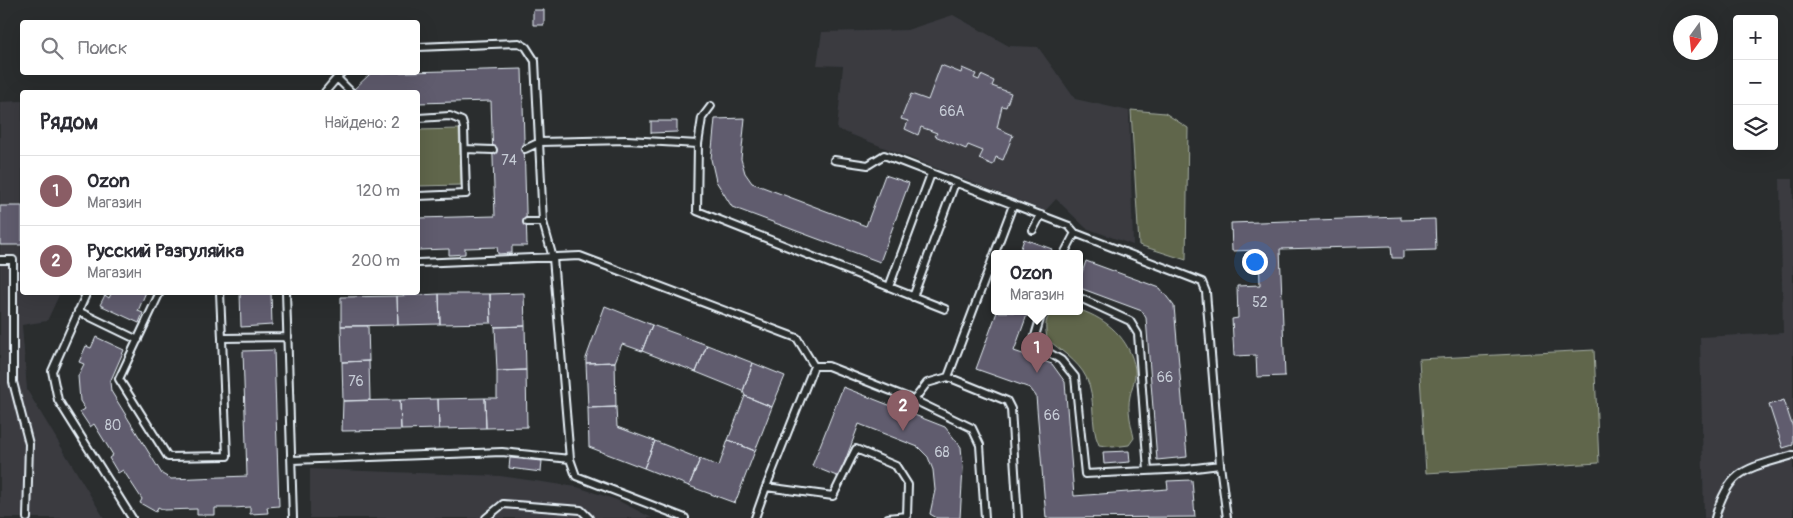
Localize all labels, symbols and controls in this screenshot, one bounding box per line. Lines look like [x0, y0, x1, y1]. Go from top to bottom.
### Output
north arrow [1673, 15, 1718, 60]
map controls [1733, 15, 1778, 150]
button: + [1733, 15, 1778, 60]
search box [20, 20, 420, 75]
icon: search [38, 34, 66, 62]
text: Поиск [78, 36, 128, 60]
button: − [1733, 60, 1778, 105]
house number: 66А [939, 103, 965, 120]
button: layers [1733, 105, 1778, 150]
text: Рядом [40, 109, 98, 136]
text: Найдено: 2 [324, 113, 400, 133]
house number: 74 [501, 152, 517, 169]
text: Ozon [87, 169, 130, 193]
text: 1 [53, 181, 59, 201]
text: 120 m [356, 181, 400, 201]
text: Магазин [87, 193, 142, 213]
text: Русский Разгуляйка [87, 239, 244, 263]
your location [1242, 249, 1268, 275]
popup [991, 250, 1083, 315]
text: 2 [52, 251, 60, 271]
text: 200 m [352, 251, 400, 271]
text: Ozon [1010, 261, 1052, 285]
text: Магазин [87, 263, 142, 283]
text: Магазин [1010, 285, 1064, 305]
house number: 52 [1252, 294, 1268, 311]
pin: 1 [1021, 332, 1053, 373]
house number: 66 [1157, 369, 1173, 386]
house number: 76 [348, 373, 364, 390]
pin: 2 [887, 390, 919, 431]
house number: 66 [1044, 407, 1060, 424]
house number: 80 [105, 417, 121, 434]
house number: 68 [934, 444, 950, 461]

